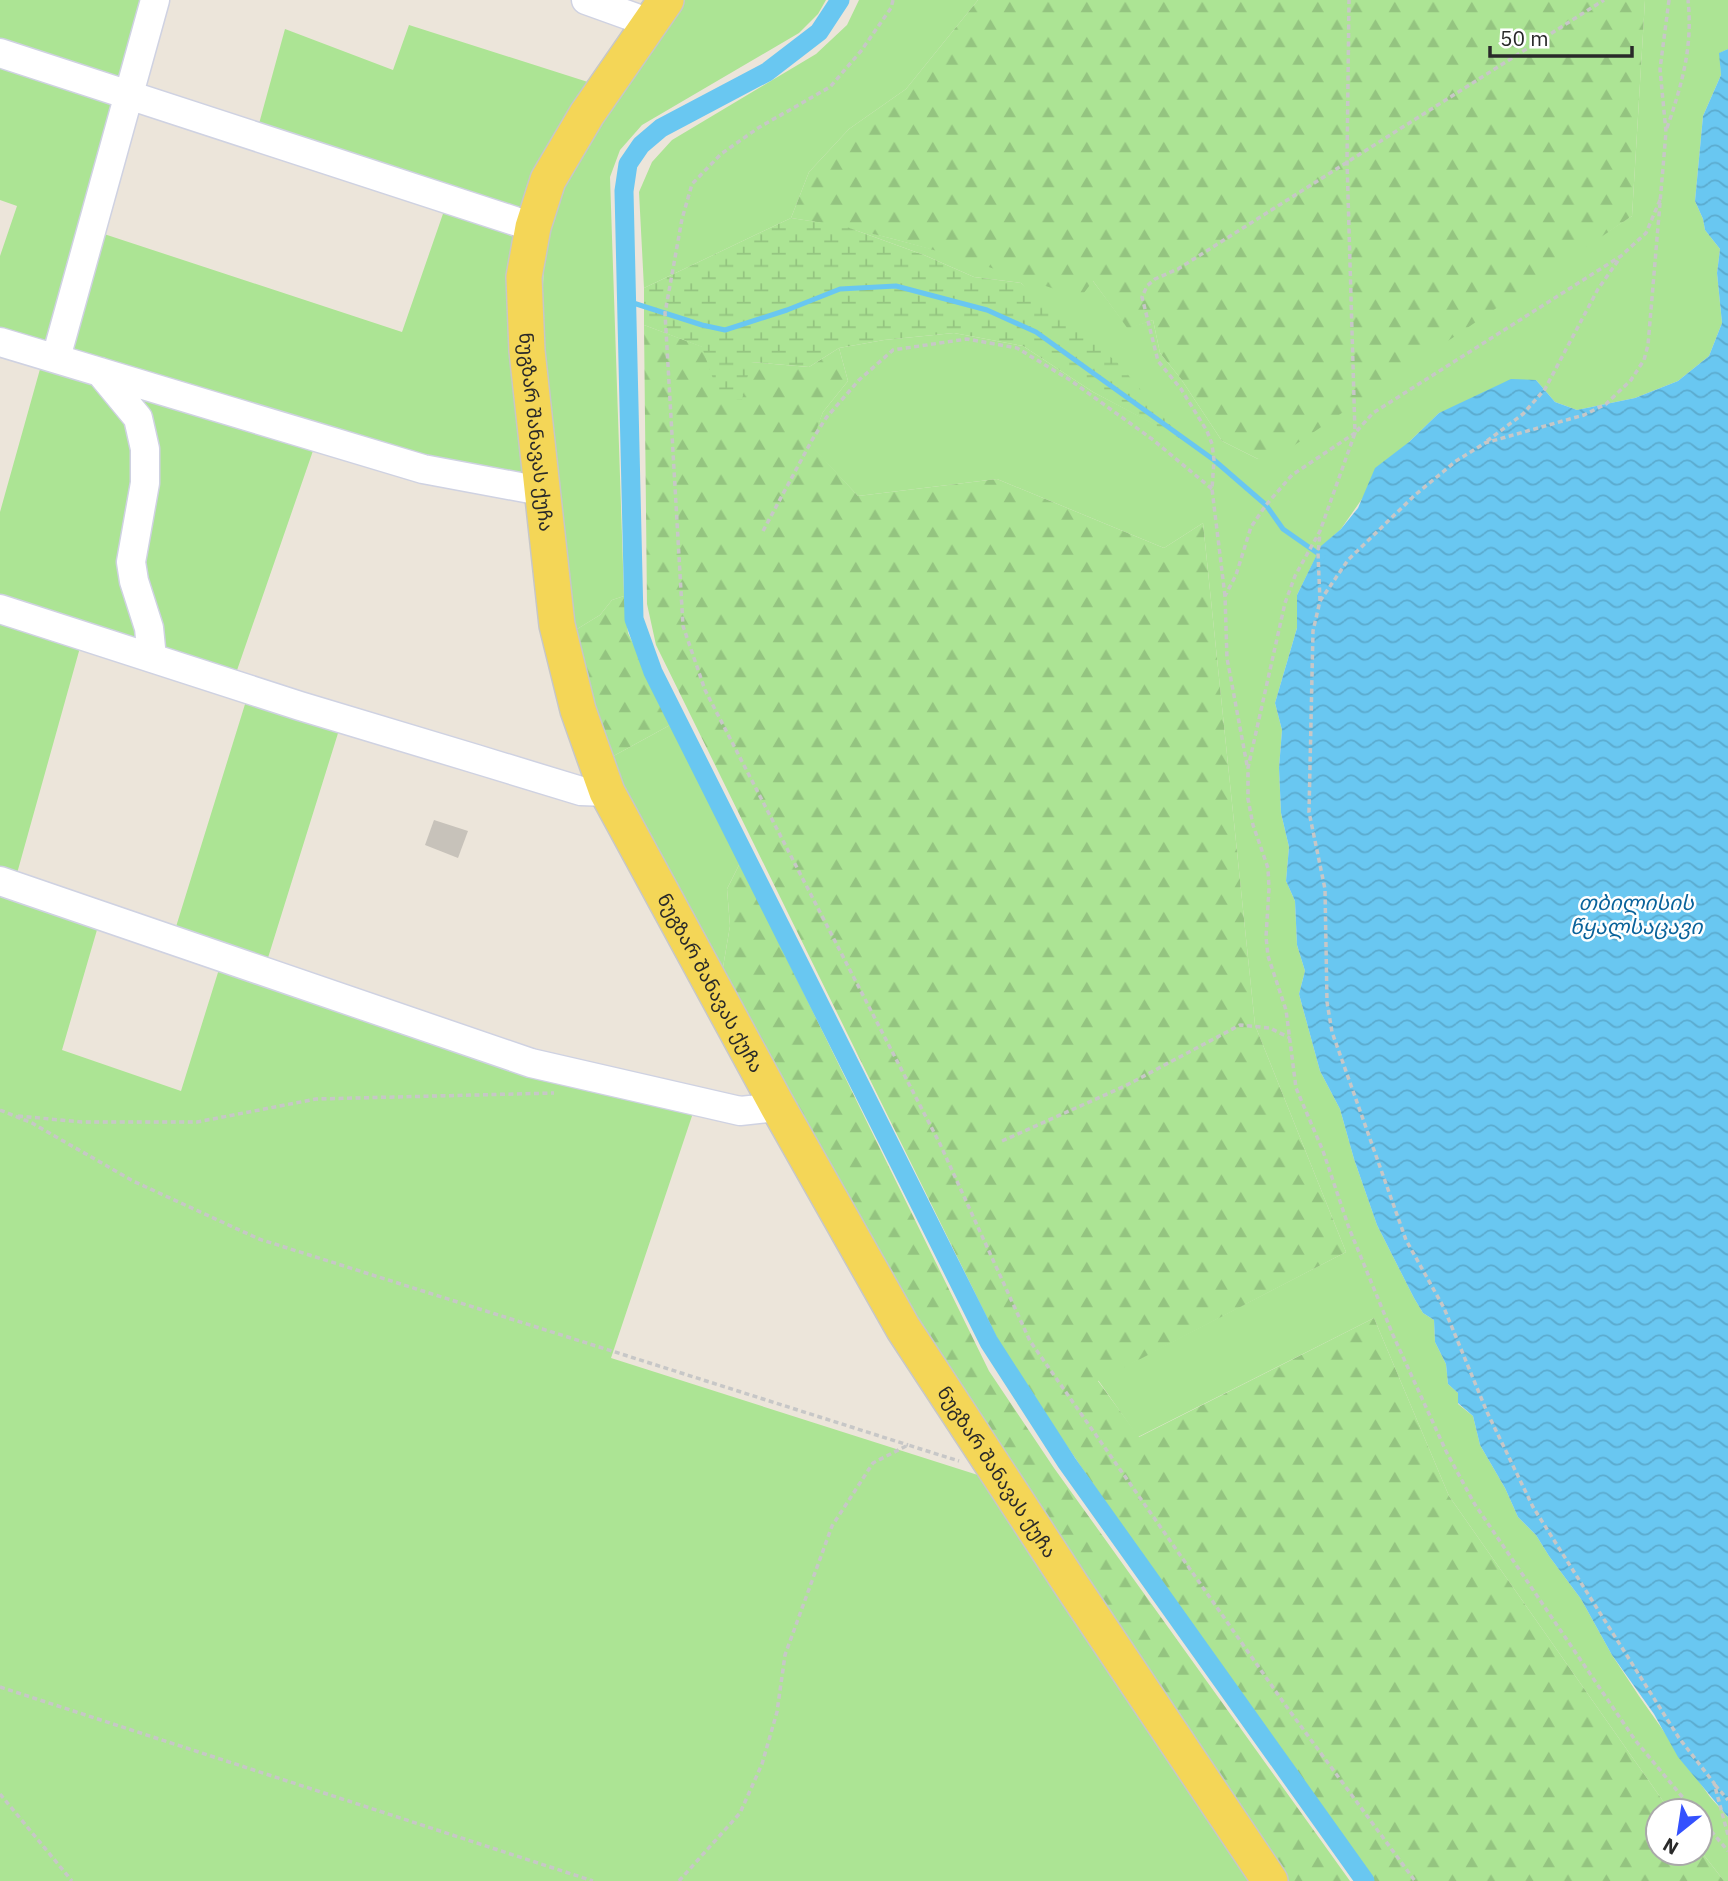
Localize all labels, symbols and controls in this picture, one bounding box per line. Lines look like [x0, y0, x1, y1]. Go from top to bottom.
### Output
scale bar [1490, 14, 1632, 58]
text: 50 m [1500, 24, 1549, 52]
street label: ნუგზარ შანავას ქუჩა [514, 332, 559, 533]
water label: თბილისის წყალსაცავი [1570, 888, 1703, 940]
street label: ნუგზარ შანავას ქუჩა [652, 889, 769, 1077]
street label: ნუგზარ შანავას ქუჩა [932, 1382, 1062, 1562]
north arrow [1644, 1797, 1714, 1867]
text: N [1659, 1833, 1682, 1861]

